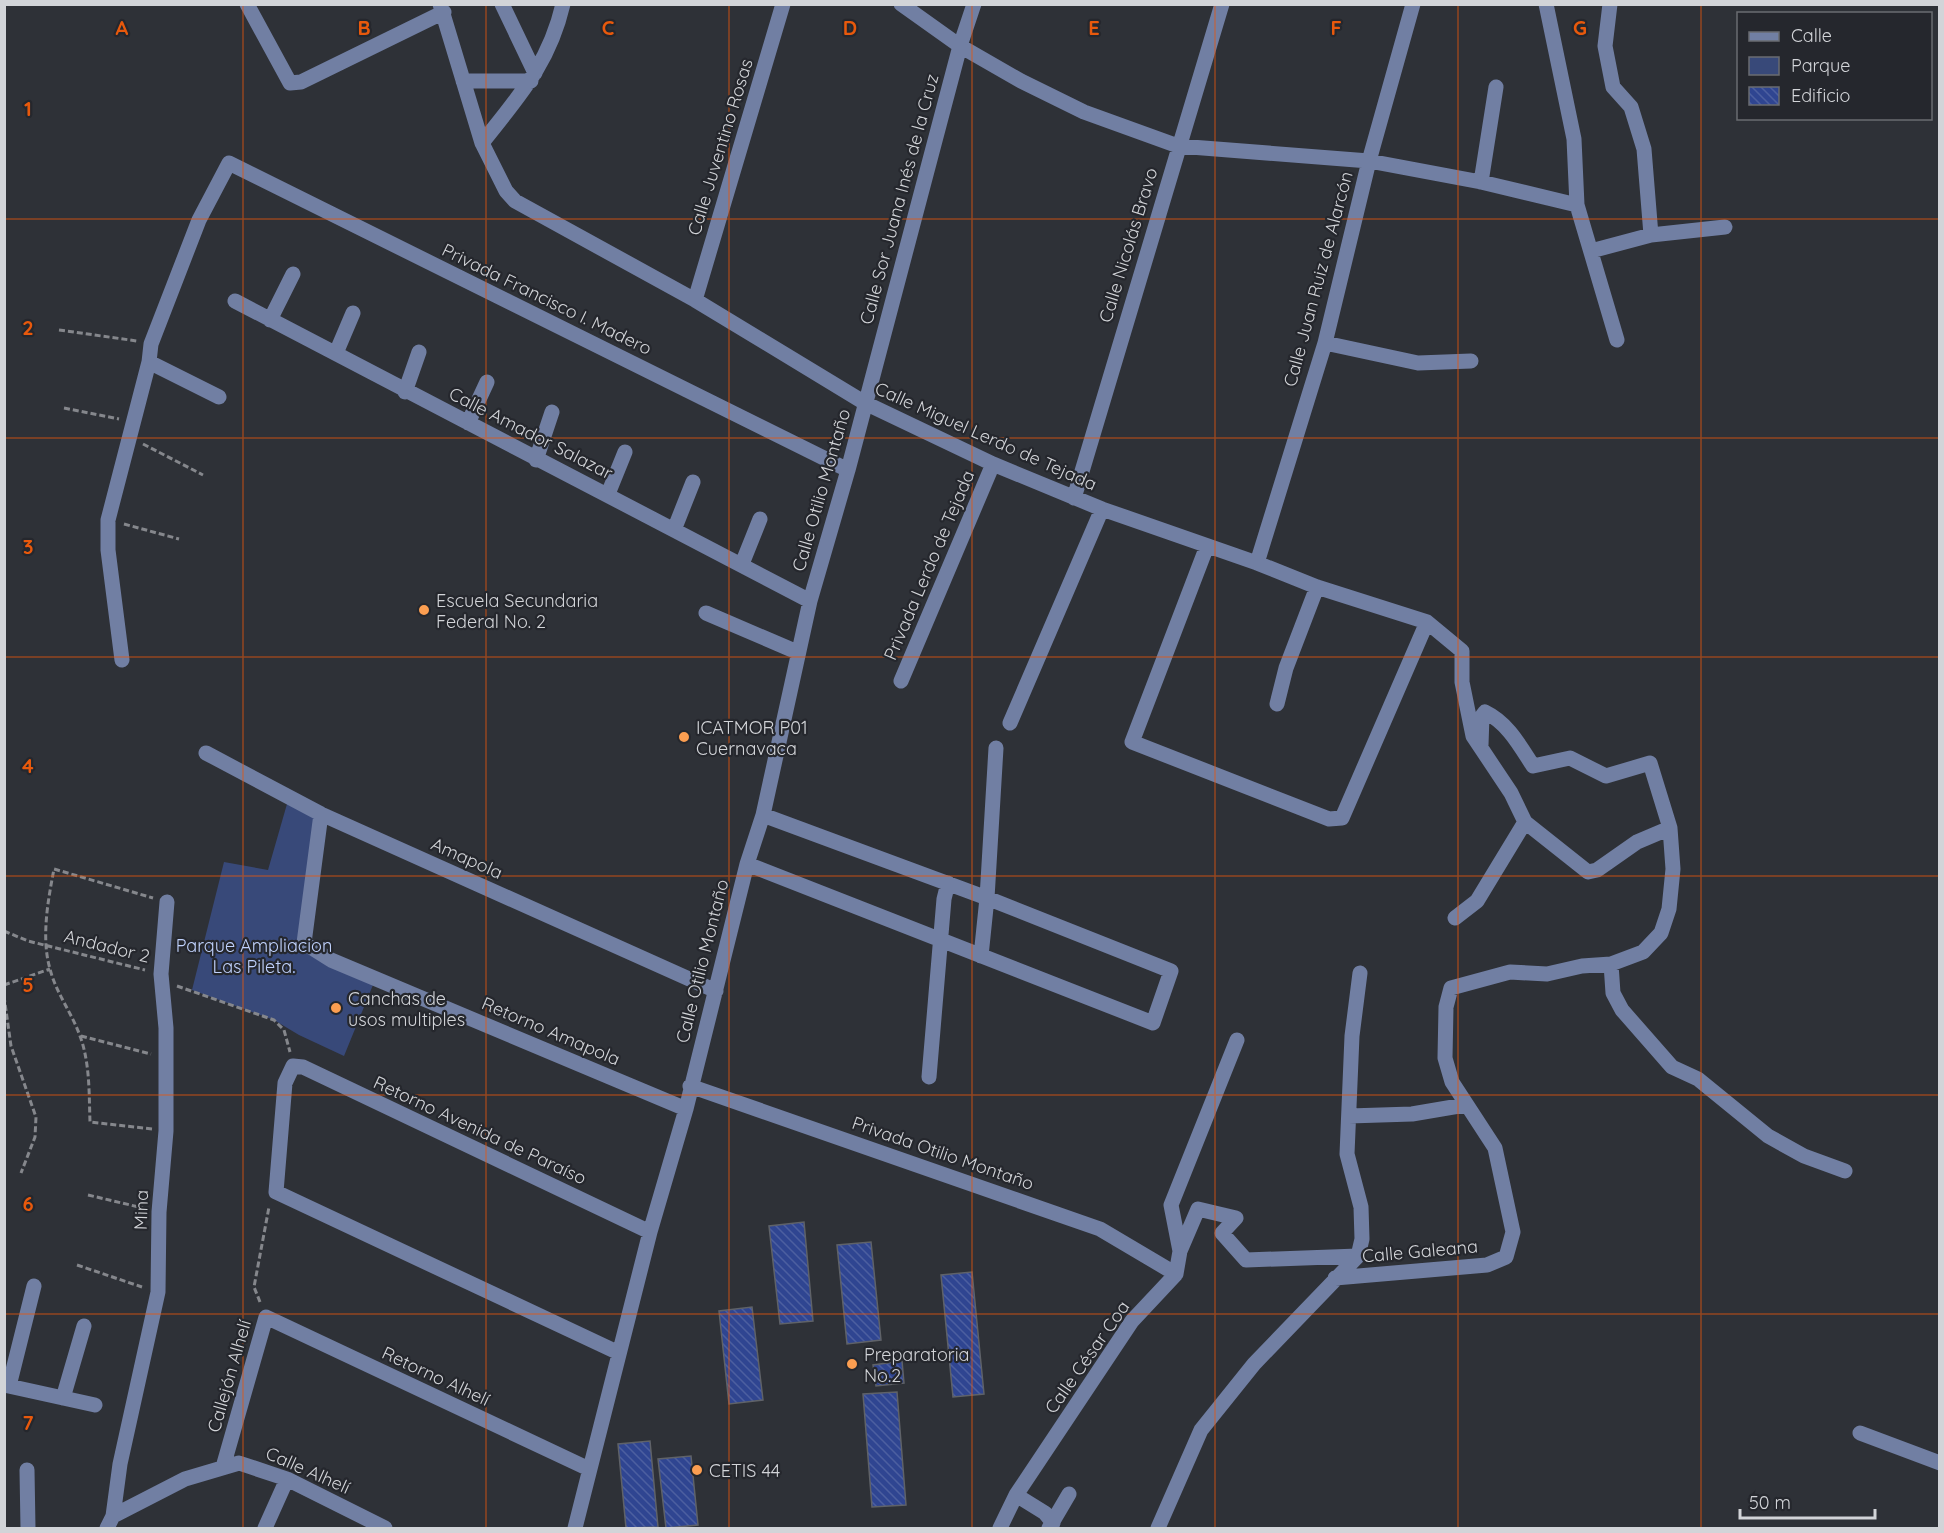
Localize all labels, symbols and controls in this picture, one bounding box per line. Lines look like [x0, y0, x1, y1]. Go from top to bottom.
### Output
legend [1737, 12, 1932, 120]
text: A [116, 15, 129, 40]
text: B [357, 15, 371, 40]
text: C [602, 15, 615, 40]
text: D [843, 15, 857, 40]
text: E [1088, 15, 1100, 40]
text: F [1330, 15, 1342, 40]
text: G [1573, 15, 1587, 40]
text: Calle [1791, 24, 1832, 47]
text: Parque [1791, 54, 1850, 77]
street label: Calle Juventino Rosas [682, 56, 758, 238]
street label: Calle Sor Juana Inés de la Cruz [854, 71, 944, 327]
text: Edificio [1791, 84, 1850, 107]
text: 1 [24, 96, 32, 121]
street label: Calle Nicolás Bravo [1093, 165, 1163, 325]
street label: Calle Juan Ruiz de Alarcón [1278, 169, 1358, 389]
street label: Privada Francisco I. Madero [438, 238, 656, 360]
text: 2 [22, 315, 34, 340]
street label: Calle Miguel Lerdo de Tejada [871, 377, 1101, 495]
street label: Calle Amador Salazar [445, 382, 617, 484]
street label: Calle Otilio Montaño [787, 406, 855, 574]
street label: Privada Lerdo de Tejada [879, 467, 979, 663]
text: 3 [23, 534, 33, 559]
place label: Escuela Secundaria Federal No. 2 [436, 589, 598, 633]
marker: Escuela Secundaria Federal No. 2 [417, 603, 431, 617]
place label: ICATMOR P01 Cuernavaca [696, 716, 808, 760]
marker: ICATMOR P01 Cuernavaca [677, 730, 691, 744]
text: 4 [22, 753, 34, 778]
street label: Amapola [428, 832, 506, 884]
street label: Calle Otilio Montaño [671, 877, 733, 1045]
street label: Andador 2 [62, 924, 152, 968]
park label: Parque Ampliacion Las Pileta. [176, 934, 332, 978]
text: 5 [22, 972, 34, 997]
place label: Canchas de usos multiples [348, 987, 465, 1031]
street label: Retorno Amapola [478, 992, 624, 1070]
marker: Canchas de usos multiples [329, 1001, 343, 1015]
street label: Retorno Avenida de Paraíso [370, 1071, 590, 1189]
street label: Privada Otilio Montaño [849, 1111, 1037, 1195]
street label: Mina [129, 1190, 153, 1230]
text: 6 [22, 1191, 34, 1216]
street label: Calle Galeana [1361, 1234, 1479, 1268]
street label: Calle César Coa [1040, 1296, 1134, 1418]
street label: Callejón Alhelí [202, 1317, 256, 1435]
street label: Retorno Alhelí [378, 1341, 494, 1411]
place label: Preparatoria No.2 [864, 1343, 969, 1387]
marker: Preparatoria No.2 [845, 1357, 859, 1371]
text: 7 [23, 1410, 34, 1435]
street label: Calle Alhelí [262, 1441, 354, 1499]
place label: CETIS 44 [709, 1459, 780, 1482]
marker: CETIS 44 [690, 1463, 704, 1477]
scale bar [1740, 1482, 1875, 1520]
text: 50 m [1749, 1491, 1791, 1514]

